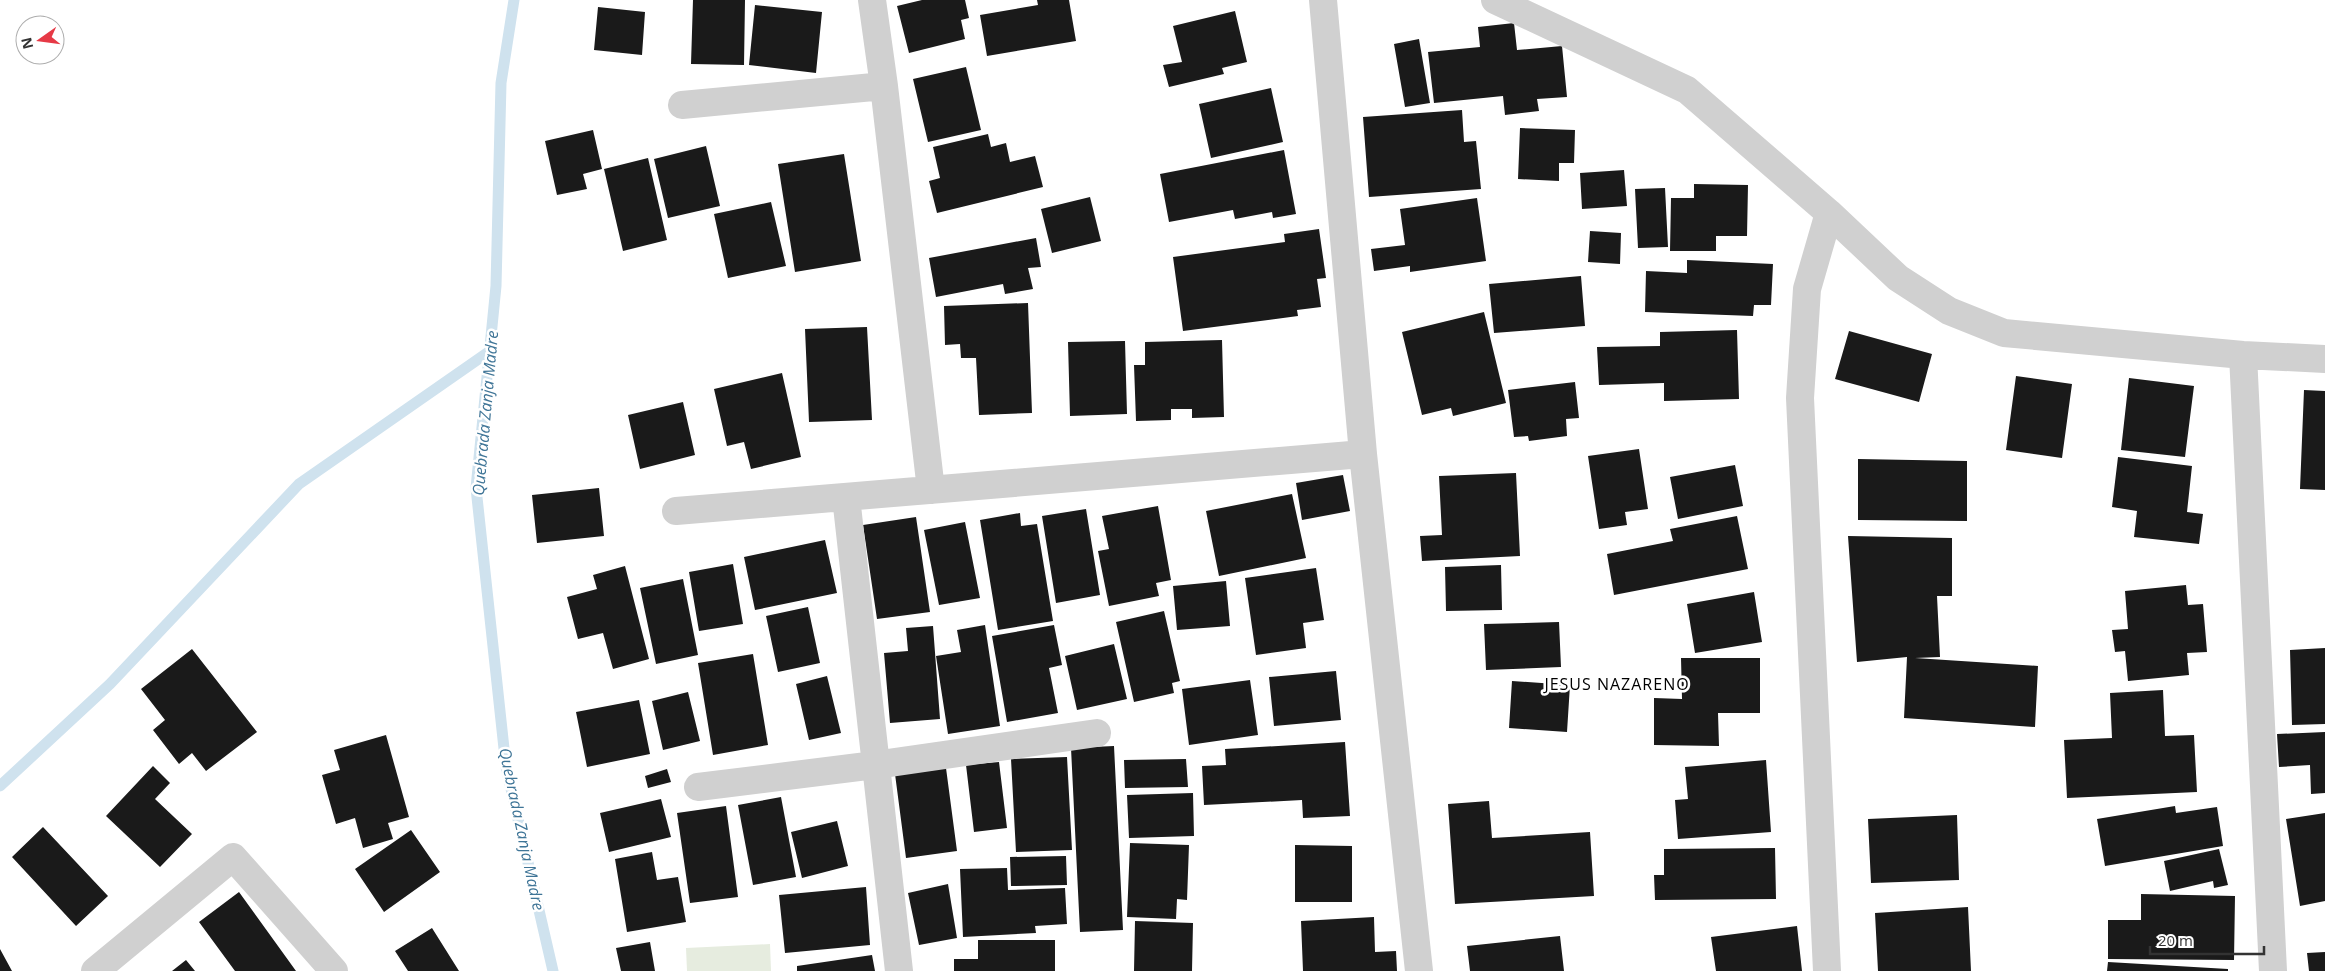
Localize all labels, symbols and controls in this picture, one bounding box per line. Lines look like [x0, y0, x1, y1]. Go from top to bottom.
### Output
north arrow [15, 15, 65, 65]
text: N [16, 35, 37, 51]
water label: Quebrada Zanja Madre [467, 329, 503, 497]
district label: JESUS NAZARENO [1542, 673, 1690, 695]
water label: Quebrada Zanja Madre [494, 746, 550, 912]
scale bar [2150, 924, 2264, 956]
text: 20 m [2158, 930, 2193, 950]

